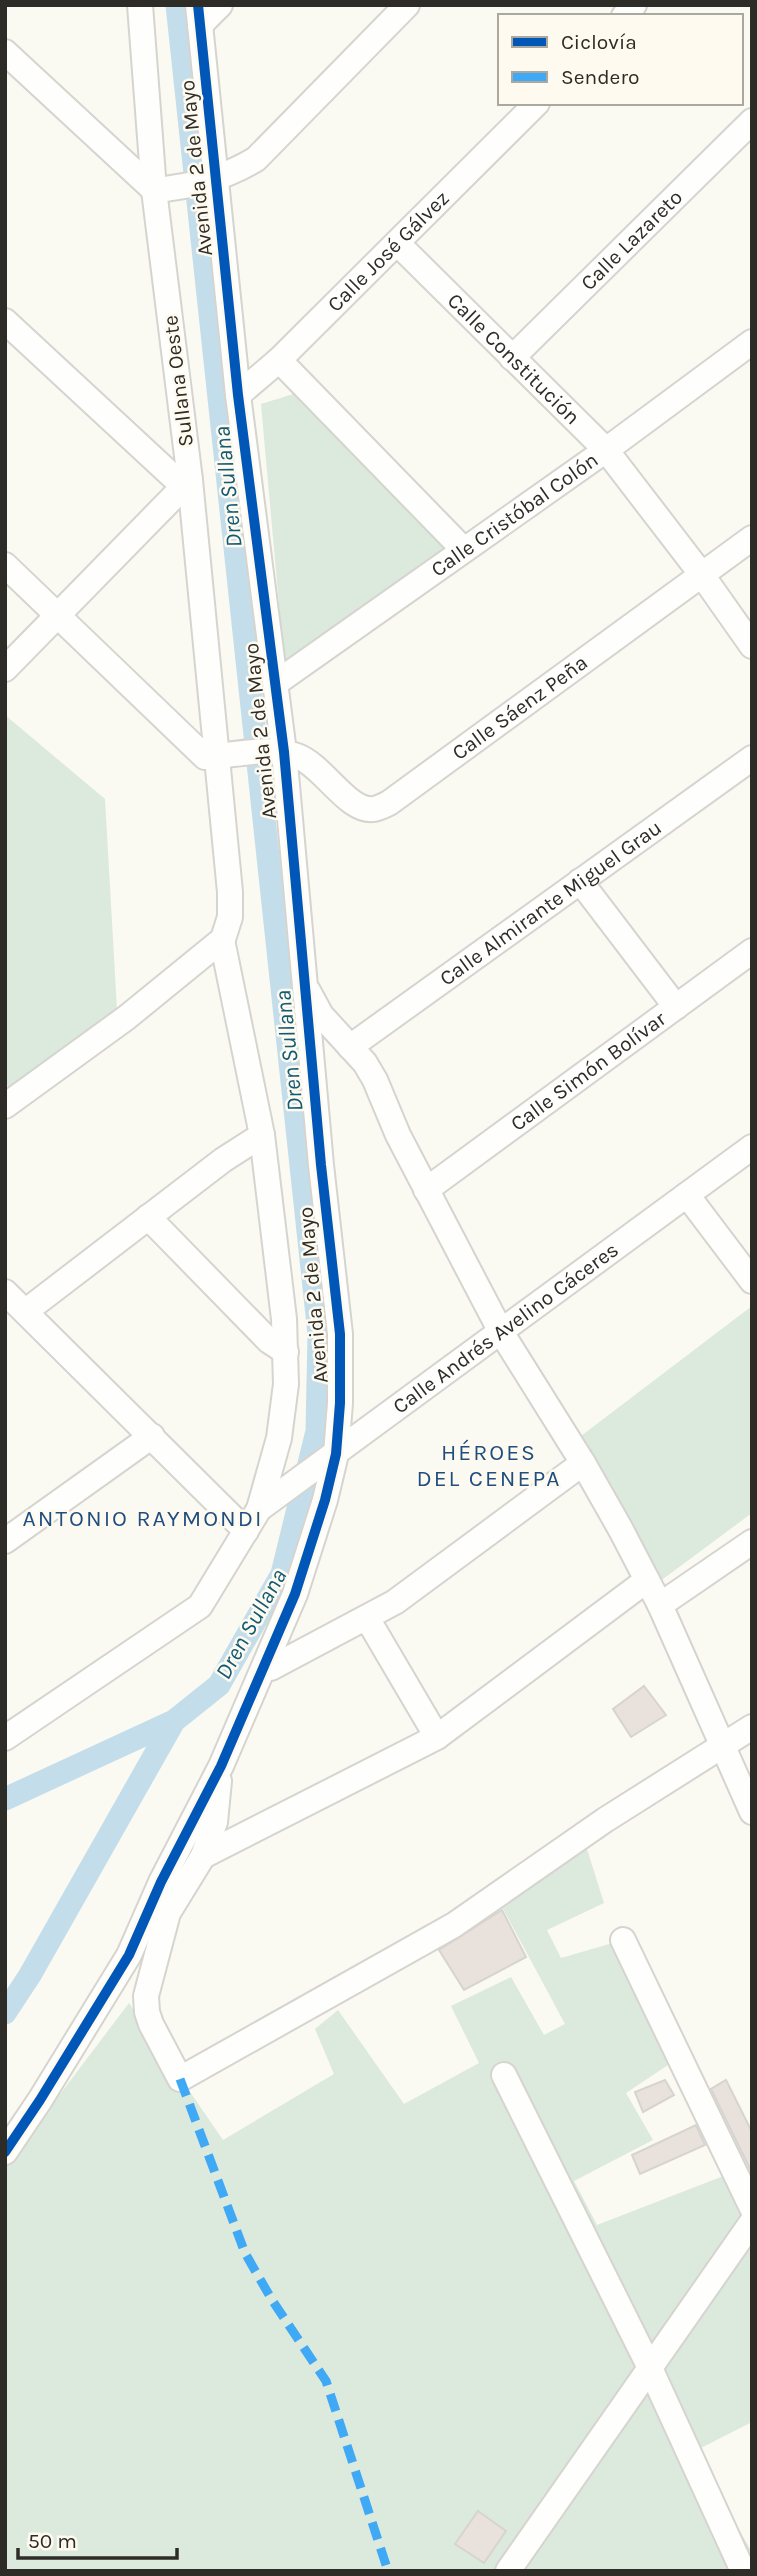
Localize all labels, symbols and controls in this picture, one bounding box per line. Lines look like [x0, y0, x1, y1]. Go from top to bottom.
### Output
legend [498, 14, 743, 105]
text: Ciclovía [561, 30, 637, 54]
text: Sendero [561, 65, 639, 89]
street label: Avenida 2 de Mayo [175, 79, 217, 257]
street label: Calle Lazareto [576, 185, 687, 295]
street label: Calle José Gálvez [323, 186, 454, 317]
street label: Calle Constitución [443, 288, 585, 429]
street label: Sullana Oeste [158, 314, 198, 448]
water label: Dren Sullana [208, 425, 248, 549]
street label: Calle Cristóbal Colón [427, 448, 603, 582]
street label: Avenida 2 de Mayo [239, 642, 281, 820]
street label: Calle Sáenz Peña [448, 650, 592, 765]
street label: Calle Almirante Miguel Grau [435, 815, 666, 991]
water label: Dren Sullana [269, 989, 309, 1113]
street label: Calle Simón Bolívar [506, 1006, 671, 1136]
street label: Avenida 2 de Mayo [293, 1206, 333, 1384]
street label: Calle Andrés Avelino Cáceres [388, 1237, 623, 1418]
district label: HÉROES DEL CENEPA [416, 1439, 562, 1492]
district label: ANTONIO RAYMONDI [23, 1505, 263, 1532]
water label: Dren Sullana [210, 1564, 292, 1684]
scale bar [18, 2516, 177, 2560]
text: 50 m [28, 2529, 77, 2553]

